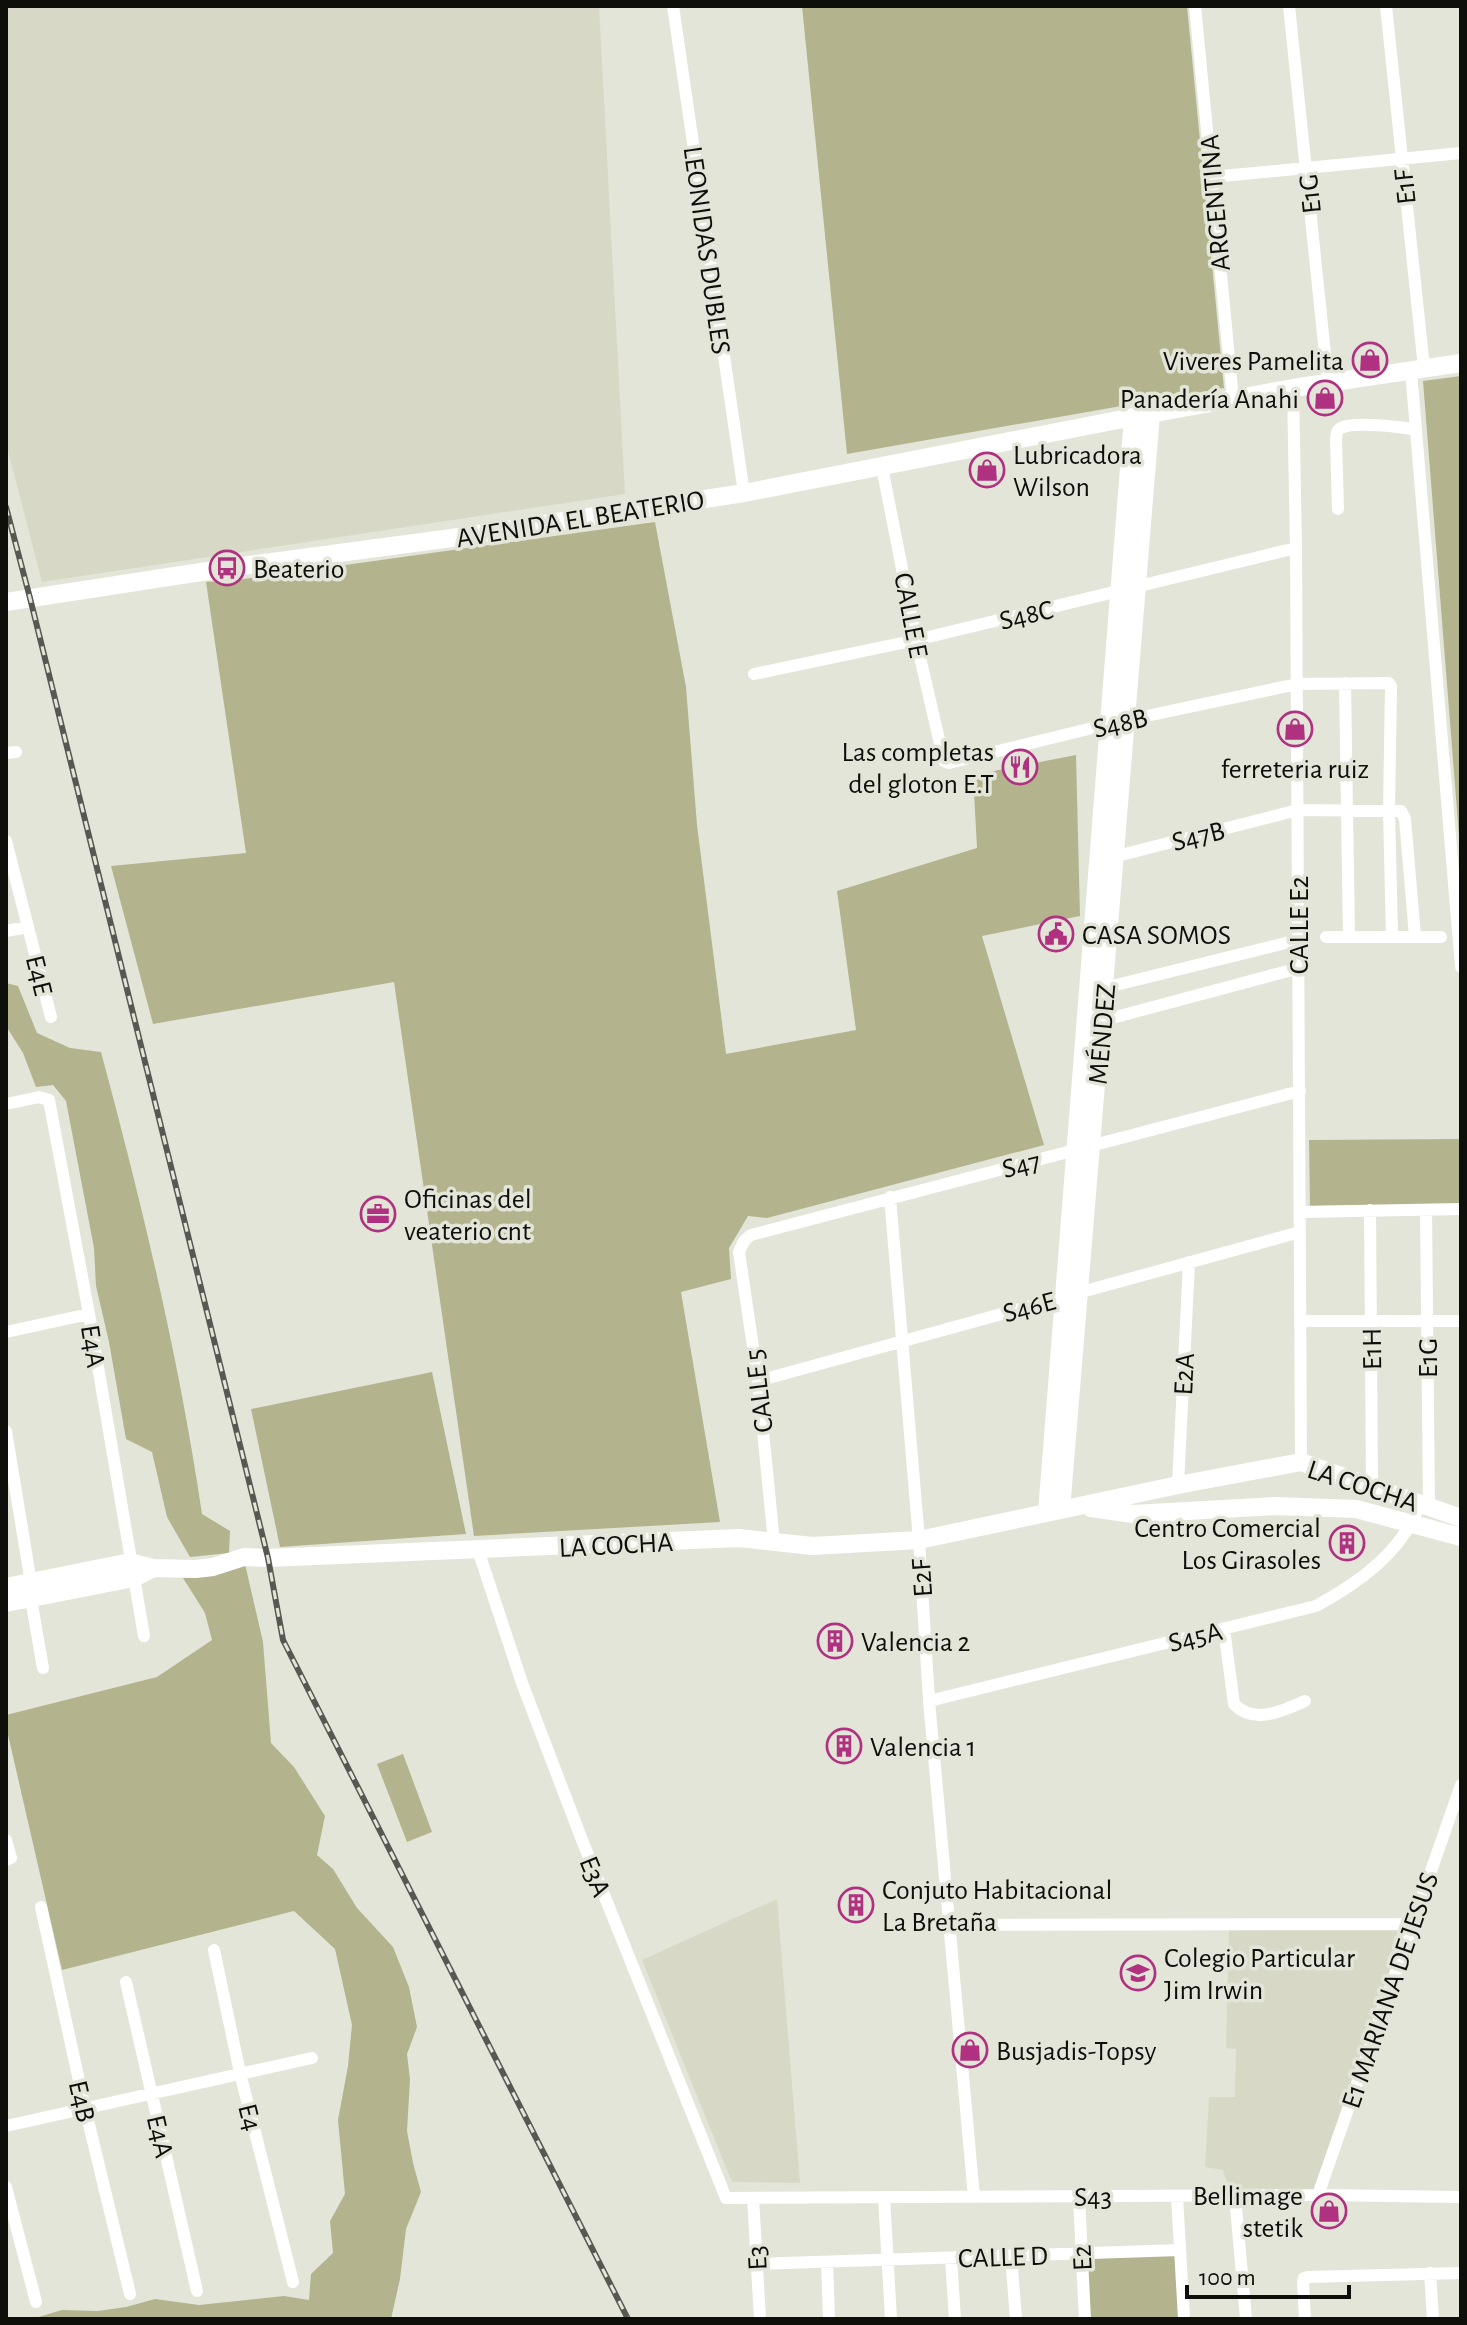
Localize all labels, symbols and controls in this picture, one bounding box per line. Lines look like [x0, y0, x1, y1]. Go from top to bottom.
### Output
street label: ARGENTINA [1196, 133, 1236, 272]
street label: LEONIDAS DUBLES [678, 144, 734, 356]
street label: E1F [1390, 167, 1422, 206]
street label: E1G [1295, 172, 1327, 215]
shop icon: Viveres Pamelita [1351, 341, 1389, 379]
place label: Viveres Pamelita [1163, 348, 1344, 376]
shop icon: Panadería Anahi [1306, 379, 1344, 417]
place label: Panadería Anahi [1120, 386, 1299, 414]
place label: Lubricadora Wilson [1013, 442, 1142, 502]
shop icon: Lubricadora Wilson [968, 451, 1006, 489]
street label: AVENIDA EL BEATERIO [454, 487, 706, 553]
bus stop icon: Beaterio [208, 549, 246, 587]
place label: Beaterio [253, 556, 345, 584]
street label: CALLE E [888, 571, 932, 660]
street label: S48C [997, 596, 1056, 636]
street label: S48B [1091, 704, 1150, 744]
shop icon: ferreteria ruiz [1276, 710, 1314, 748]
place label: Las completas del gloton E.T [841, 739, 994, 799]
restaurant icon: Las completas del gloton E.T [1001, 748, 1039, 786]
place label: ferreteria ruiz [1221, 756, 1369, 784]
street label: S47B [1169, 817, 1228, 857]
street label: CALLE E2 [1286, 876, 1314, 974]
public building icon: CASA SOMOS [1037, 915, 1075, 953]
place label: CASA SOMOS [1082, 922, 1231, 950]
street label: E4E [20, 952, 57, 999]
street label: MÉNDEZ [1082, 982, 1121, 1086]
street label: S47 [999, 1148, 1043, 1184]
place label: Oficinas del veaterio cnt [404, 1186, 532, 1246]
office icon: Oficinas del veaterio cnt [359, 1195, 397, 1233]
street label: S46E [1000, 1288, 1059, 1328]
street label: E4A [75, 1323, 109, 1370]
street label: E1H [1359, 1328, 1387, 1370]
street label: E1G [1415, 1338, 1443, 1378]
street label: CALLE 5 [741, 1347, 779, 1434]
street label: E2A [1170, 1352, 1200, 1396]
street label: LA COCHA [1304, 1456, 1421, 1518]
place label: Centro Comercial Los Girasoles [1134, 1515, 1321, 1575]
building icon: Centro Comercial Los Girasoles [1328, 1524, 1366, 1562]
street label: LA COCHA [558, 1529, 674, 1563]
street label: E2F [908, 1557, 938, 1598]
street label: S45A [1166, 1618, 1225, 1658]
building icon: Valencia 2 [816, 1622, 854, 1660]
place label: Valencia 2 [861, 1629, 970, 1657]
building icon: Valencia 1 [825, 1727, 863, 1765]
place label: Valencia 1 [870, 1734, 976, 1762]
street label: E3A [573, 1852, 615, 1901]
street label: E1 MARIANA DE JESUS [1337, 1869, 1444, 2112]
place label: Conjuto Habitacional La Bretaña [882, 1877, 1112, 1937]
building icon: Conjuto Habitacional La Bretaña [837, 1886, 875, 1924]
place label: Colegio Particular Jim Irwin [1164, 1945, 1355, 2005]
school or university icon: Colegio Particular Jim Irwin [1119, 1954, 1157, 1992]
shop icon: Busjadis-Topsy [951, 2031, 989, 2069]
place label: Busjadis-Topsy [996, 2038, 1157, 2066]
street label: E4B [63, 2078, 99, 2125]
street label: E4 [232, 2101, 266, 2134]
street label: E4A [141, 2112, 178, 2161]
place label: Bellimage stetik [1193, 2183, 1303, 2243]
street label: S43 [1074, 2184, 1112, 2212]
shop icon: Bellimage stetik [1310, 2192, 1348, 2230]
street label: CALLE D [957, 2242, 1049, 2274]
street label: E2 [1068, 2244, 1098, 2272]
street label: E3 [743, 2245, 773, 2271]
scale bar [1187, 2249, 1349, 2299]
text: 100 m [1199, 2266, 1256, 2290]

